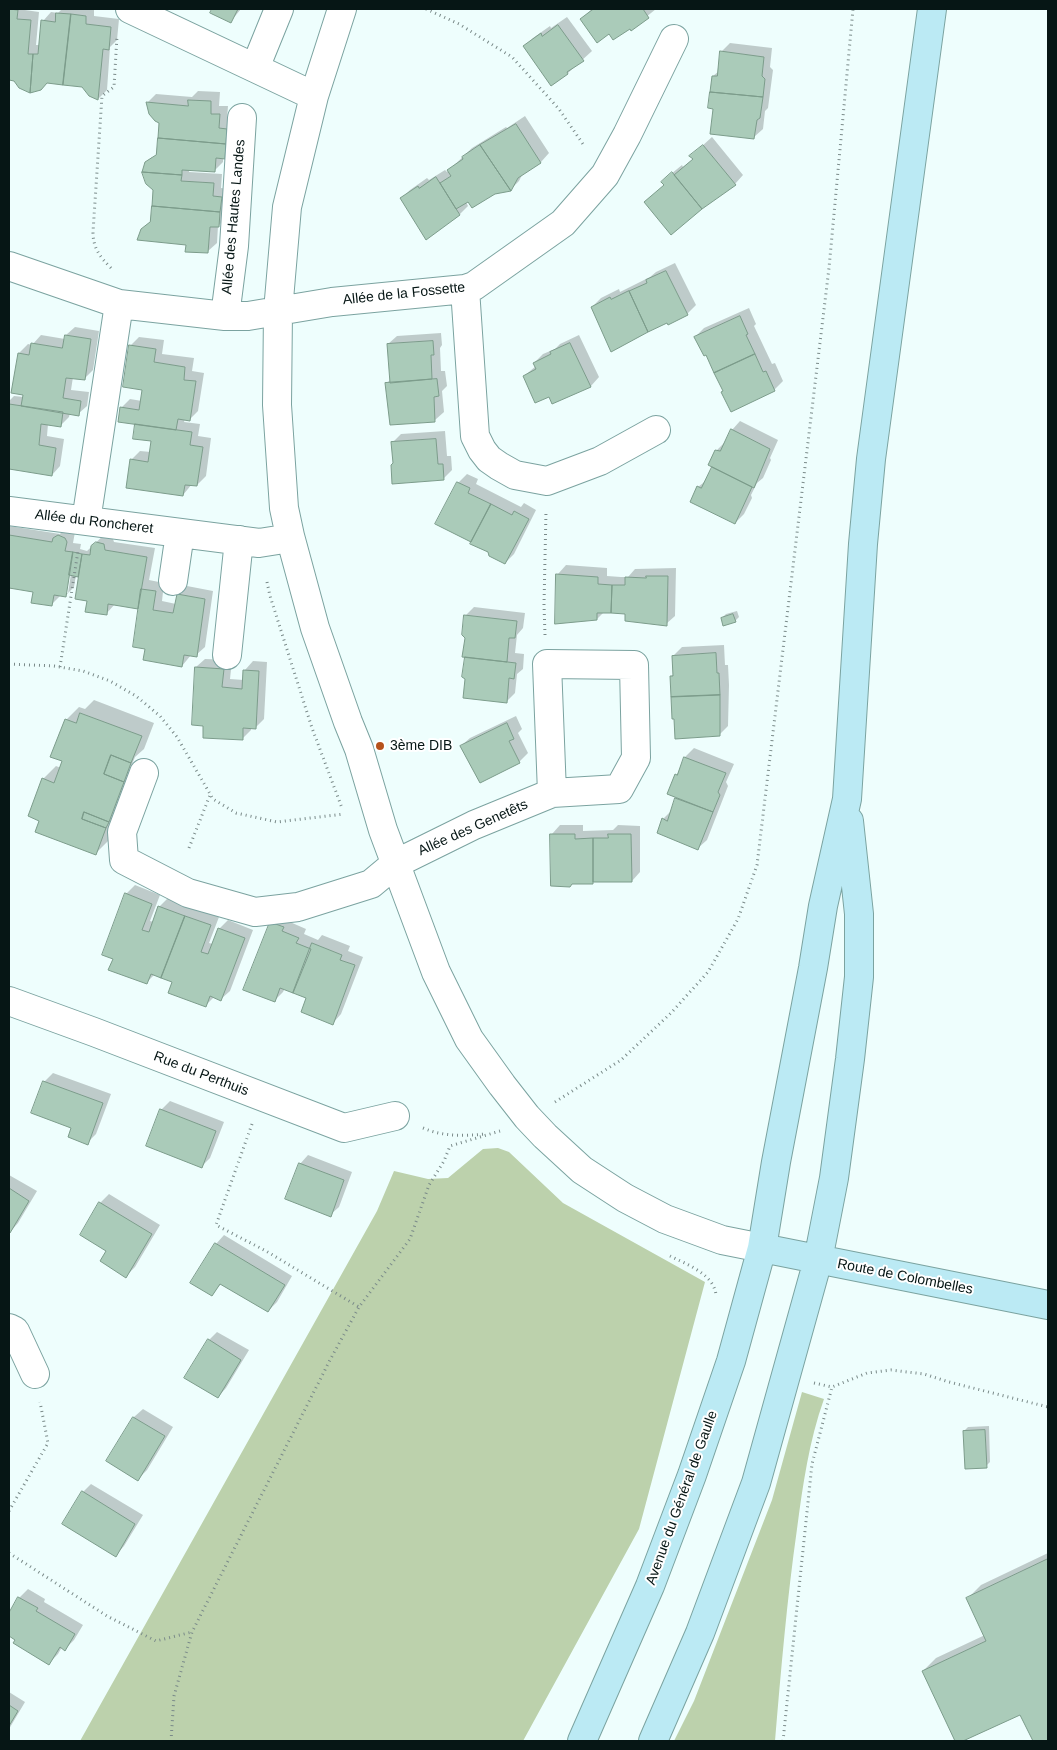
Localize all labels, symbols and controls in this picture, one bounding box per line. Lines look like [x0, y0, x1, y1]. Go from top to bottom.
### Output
street label: Allée des Hautes Landes [219, 139, 249, 295]
street label: Allée de la Fossette [342, 279, 466, 309]
street label: Allée du Roncheret [34, 506, 154, 538]
place label: 3ème DIB [390, 738, 452, 754]
marker: 3ème DIB [374, 740, 386, 752]
street label: Allée des Genetêts [416, 796, 530, 860]
street label: Rue du Perthuis [151, 1048, 251, 1100]
street label: Route de Colombelles [836, 1256, 974, 1298]
street label: Avenue du Général de Gaulle [643, 1409, 721, 1587]

